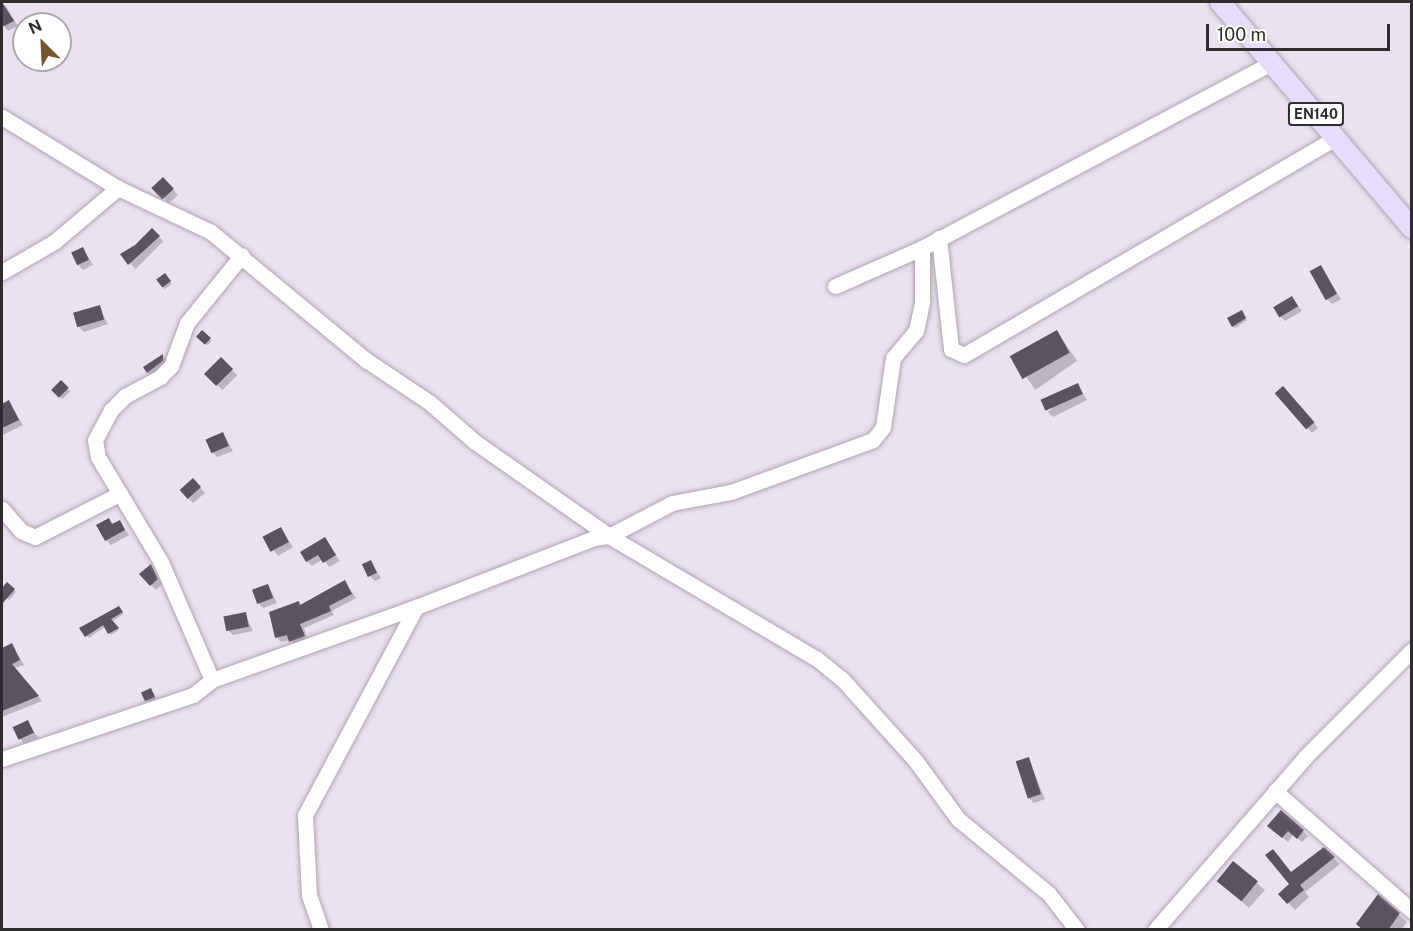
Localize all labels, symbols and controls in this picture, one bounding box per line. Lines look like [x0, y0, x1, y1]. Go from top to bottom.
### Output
north arrow [12, 12, 72, 72]
scale bar [1209, 12, 1394, 50]
text: N [26, 16, 45, 38]
text: 100 m [1217, 24, 1266, 45]
road number: EN140 [1288, 103, 1344, 125]

